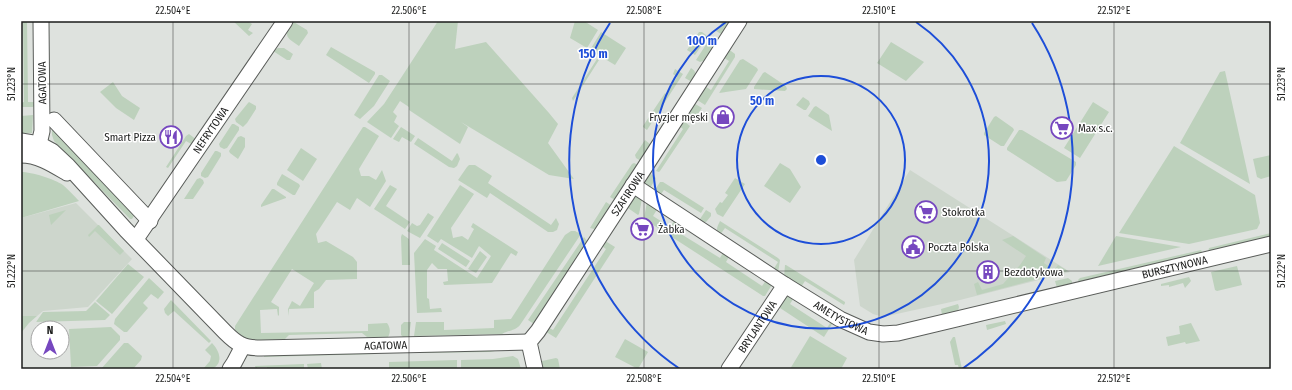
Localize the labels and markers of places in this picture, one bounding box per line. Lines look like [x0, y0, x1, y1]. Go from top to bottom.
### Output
shop icon: Fryzjer męski [710, 104, 736, 130]
place label: Fryzjer męski [649, 111, 708, 124]
supermarket icon: Max s.c. [1049, 115, 1075, 141]
place label: Max s.c. [1078, 122, 1113, 135]
restaurant icon: Smart Pizza [158, 124, 184, 150]
place label: Smart Pizza [104, 131, 156, 144]
centre of rings [814, 153, 828, 167]
supermarket icon: Stokrotka [913, 199, 939, 225]
place label: Stokrotka [942, 206, 985, 219]
supermarket icon: Żabka [629, 216, 655, 242]
place label: Żabka [658, 222, 685, 236]
public building icon: Poczta Polska [900, 234, 926, 260]
place label: Poczta Polska [928, 241, 989, 254]
building icon: Bezdotykowa [975, 259, 1001, 285]
place label: Bezdotykowa [1004, 266, 1063, 279]

